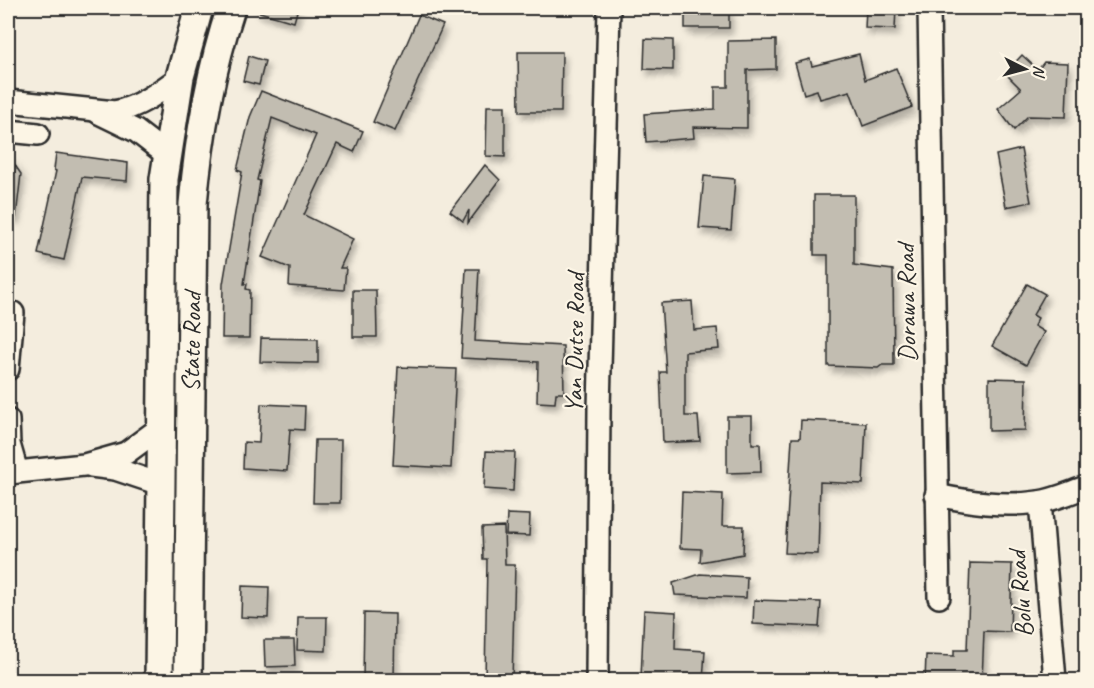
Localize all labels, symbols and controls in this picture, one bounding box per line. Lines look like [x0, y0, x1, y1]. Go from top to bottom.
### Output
north arrow [995, 39, 1055, 99]
text: N [1028, 64, 1049, 80]
street label: Dorawa Road [889, 240, 924, 362]
street label: Yan Dutse Road [557, 269, 592, 413]
street label: State Road [174, 288, 209, 392]
street label: Bolu Road [1000, 546, 1041, 639]

